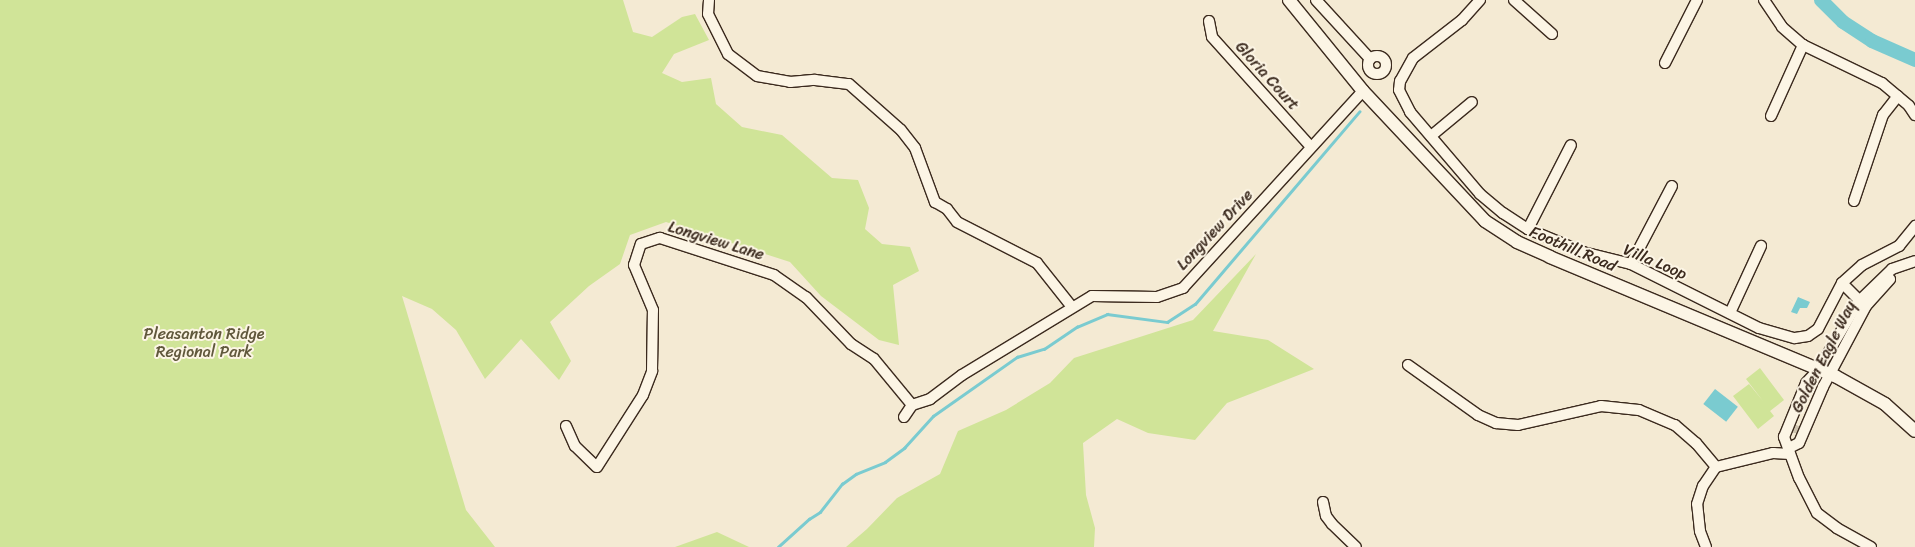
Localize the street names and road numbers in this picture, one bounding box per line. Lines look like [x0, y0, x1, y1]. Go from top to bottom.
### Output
street label: Gloria Court [1231, 38, 1303, 114]
street label: Longview Drive [1173, 186, 1257, 274]
street label: Longview Lane [666, 217, 766, 265]
street label: Foothill Road [1527, 222, 1619, 276]
street label: Villa Loop [1620, 240, 1690, 284]
street label: Golden Eagle Way [1788, 298, 1860, 416]

